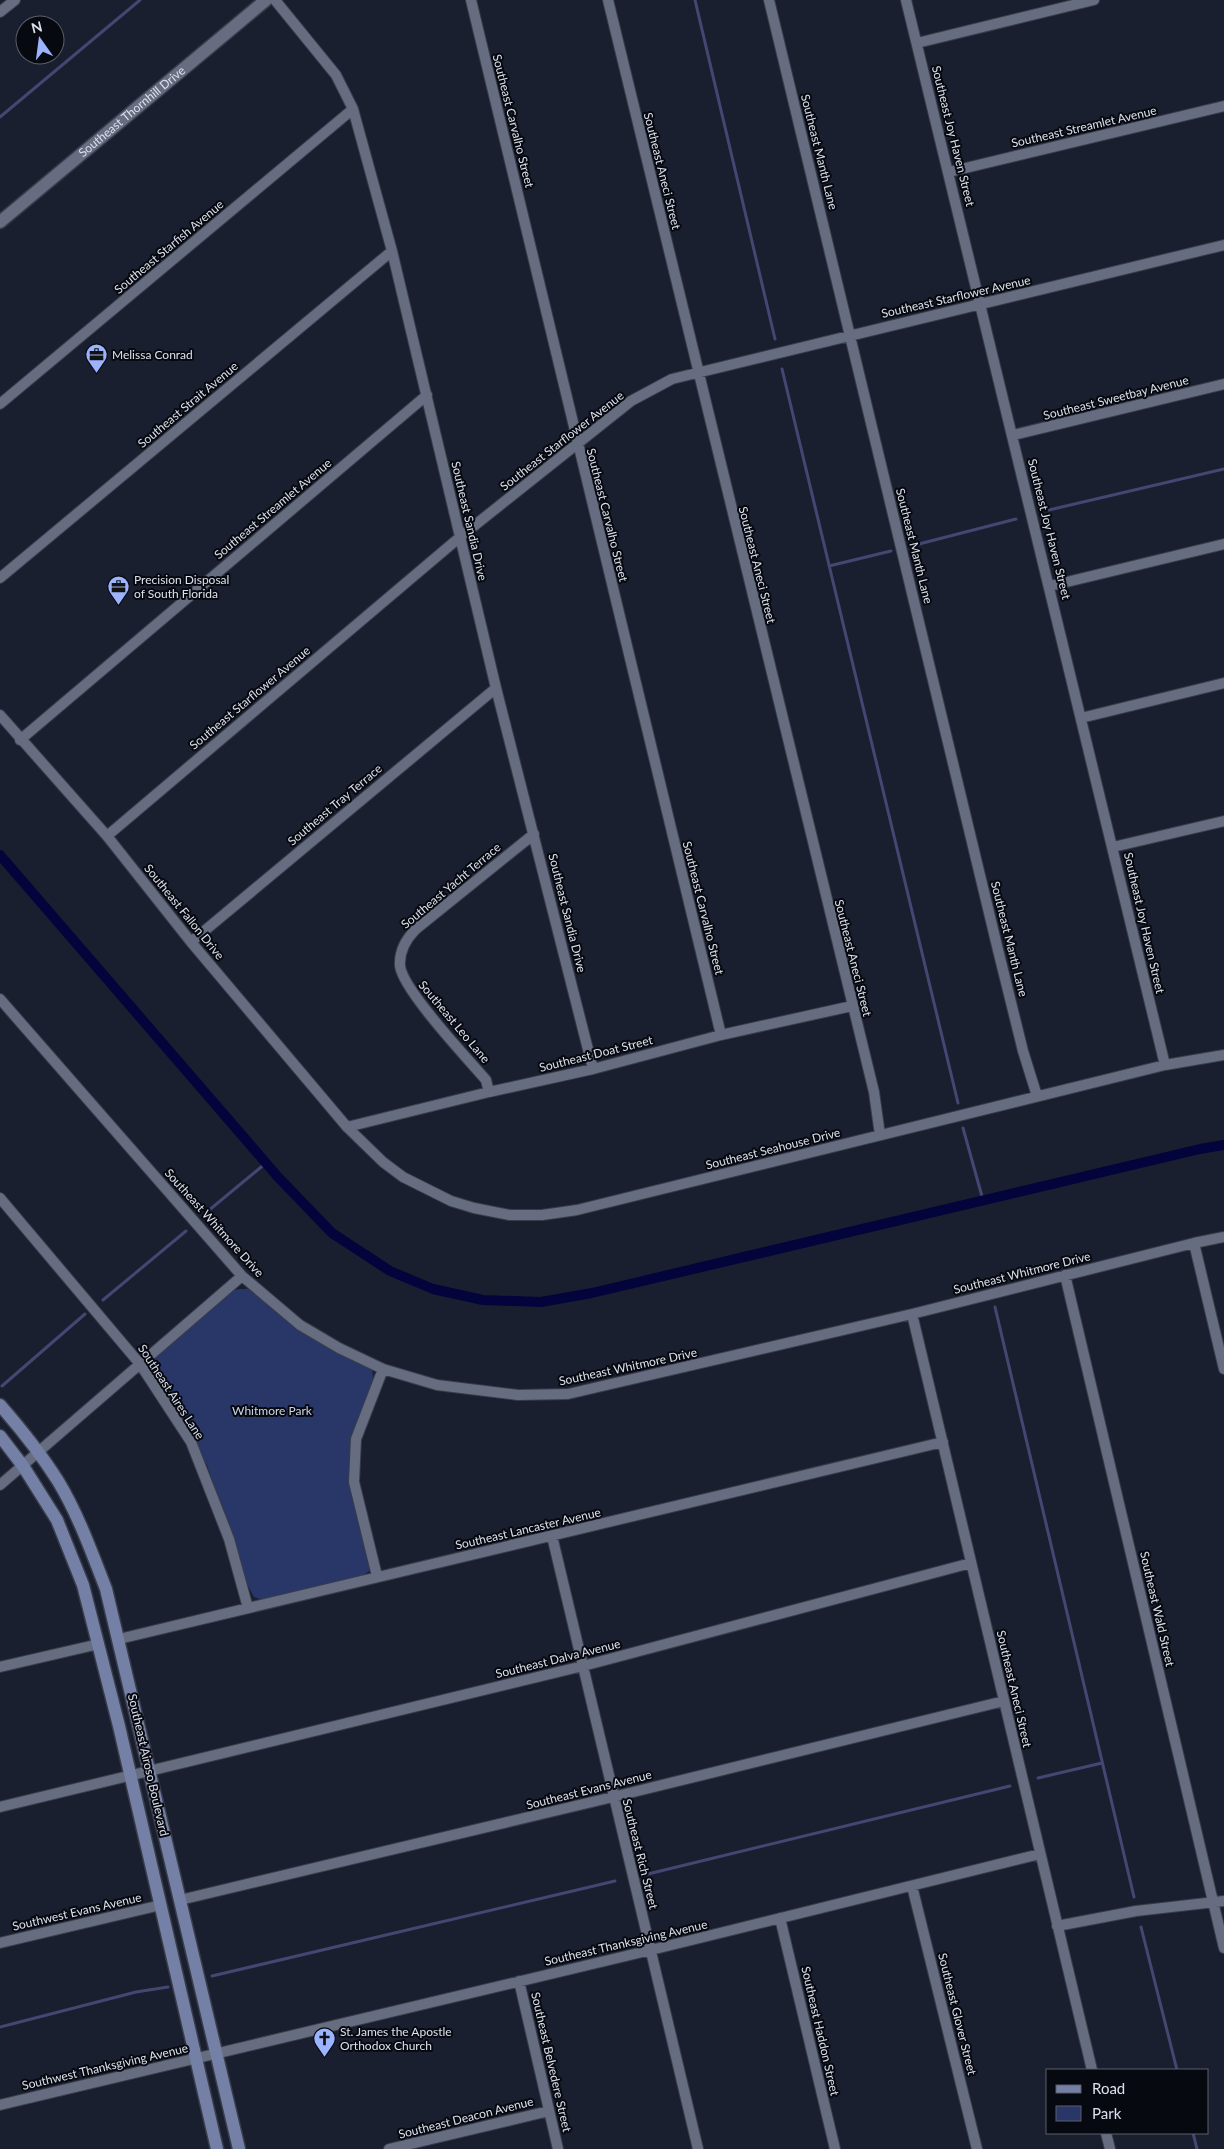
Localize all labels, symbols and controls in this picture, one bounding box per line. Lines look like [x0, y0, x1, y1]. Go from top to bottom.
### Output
north arrow [15, 15, 65, 65]
text: N [29, 17, 44, 36]
street label: Southeast Carvalho Street [490, 52, 538, 190]
street label: Southeast Thornhill Drive [75, 63, 188, 160]
street label: Southeast Joy Haven Street [929, 64, 978, 208]
street label: Southeast Manth Lane [798, 93, 841, 211]
street label: Southeast Streamlet Avenue [1010, 103, 1158, 151]
street label: Southeast Aneci Street [641, 111, 684, 232]
street label: Southeast Starfish Avenue [111, 197, 226, 297]
street label: Southeast Starflower Avenue [880, 272, 1032, 321]
office icon: Melissa Conrad [84, 343, 108, 374]
place label: Melissa Conrad [112, 347, 193, 362]
street label: Southeast Strait Avenue [135, 358, 241, 451]
street label: Southeast Sweetbay Avenue [1042, 372, 1190, 423]
street label: Southeast Starflower Avenue [497, 388, 626, 494]
street label: Southeast Carvalho Street [584, 446, 632, 584]
street label: Southeast Streamlet Avenue [211, 455, 334, 562]
street label: Southeast Joy Haven Street [1025, 457, 1074, 601]
street label: Southeast Sandia Drive [448, 460, 491, 582]
street label: Southeast Manth Lane [893, 487, 936, 605]
street label: Southeast Aneci Street [736, 505, 779, 626]
place label: Precision Disposal of South Florida [134, 572, 229, 601]
office icon: Precision Disposal of South Florida [106, 575, 130, 606]
street label: Southeast Starflower Avenue [186, 643, 313, 752]
street label: Southeast Tray Terrace [284, 761, 385, 848]
street label: Southeast Carvalho Street [680, 839, 728, 977]
street label: Southeast Yacht Terrace [398, 840, 504, 932]
street label: Southeast Joy Haven Street [1121, 851, 1168, 996]
street label: Southeast Sandia Drive [545, 852, 590, 974]
street label: Southeast Fallon Drive [141, 861, 228, 962]
street label: Southeast Manth Lane [988, 880, 1031, 998]
street label: Southeast Aneci Street [832, 898, 875, 1019]
street label: Southeast Leo Lane [416, 977, 493, 1066]
street label: Southeast Doat Street [538, 1032, 655, 1075]
street label: Southeast Seahouse Drive [704, 1125, 842, 1172]
street label: Southeast Whitmore Drive [162, 1165, 267, 1280]
street label: Southeast Whitmore Drive [952, 1248, 1092, 1297]
street label: Southeast Aires Lane [135, 1341, 208, 1442]
street label: Southeast Whitmore Drive [558, 1345, 698, 1388]
park label: Whitmore Park [232, 1403, 313, 1418]
street label: Southeast Lancaster Avenue [454, 1504, 602, 1553]
street label: Southeast Wald Street [1137, 1550, 1178, 1669]
street label: Southeast Aneci Street [994, 1629, 1035, 1750]
street label: Southeast Dalva Avenue [494, 1636, 622, 1681]
street label: Southeast Airoso Boulevard [125, 1692, 172, 1837]
street label: Southeast Evans Avenue [525, 1767, 653, 1812]
street label: Southeast Rich Street [620, 1797, 662, 1911]
street label: Southwest Evans Avenue [11, 1889, 143, 1934]
street label: Southeast Thanksgiving Avenue [543, 1916, 709, 1969]
street label: Southeast Glover Street [935, 1951, 980, 2077]
street label: Southeast Haddon Street [798, 1965, 843, 2098]
street label: Southeast Belvedere Street [528, 1990, 575, 2134]
place label: St. James the Apostle Orthodox Church [340, 2024, 452, 2053]
church icon: St. James the Apostle Orthodox Church [312, 2027, 336, 2058]
street label: Southwest Thanksgiving Avenue [20, 2040, 189, 2093]
legend [1046, 2069, 1209, 2134]
text: Road [1092, 2079, 1125, 2097]
street label: Southeast Deacon Avenue [397, 2093, 535, 2142]
text: Park [1092, 2104, 1122, 2122]

